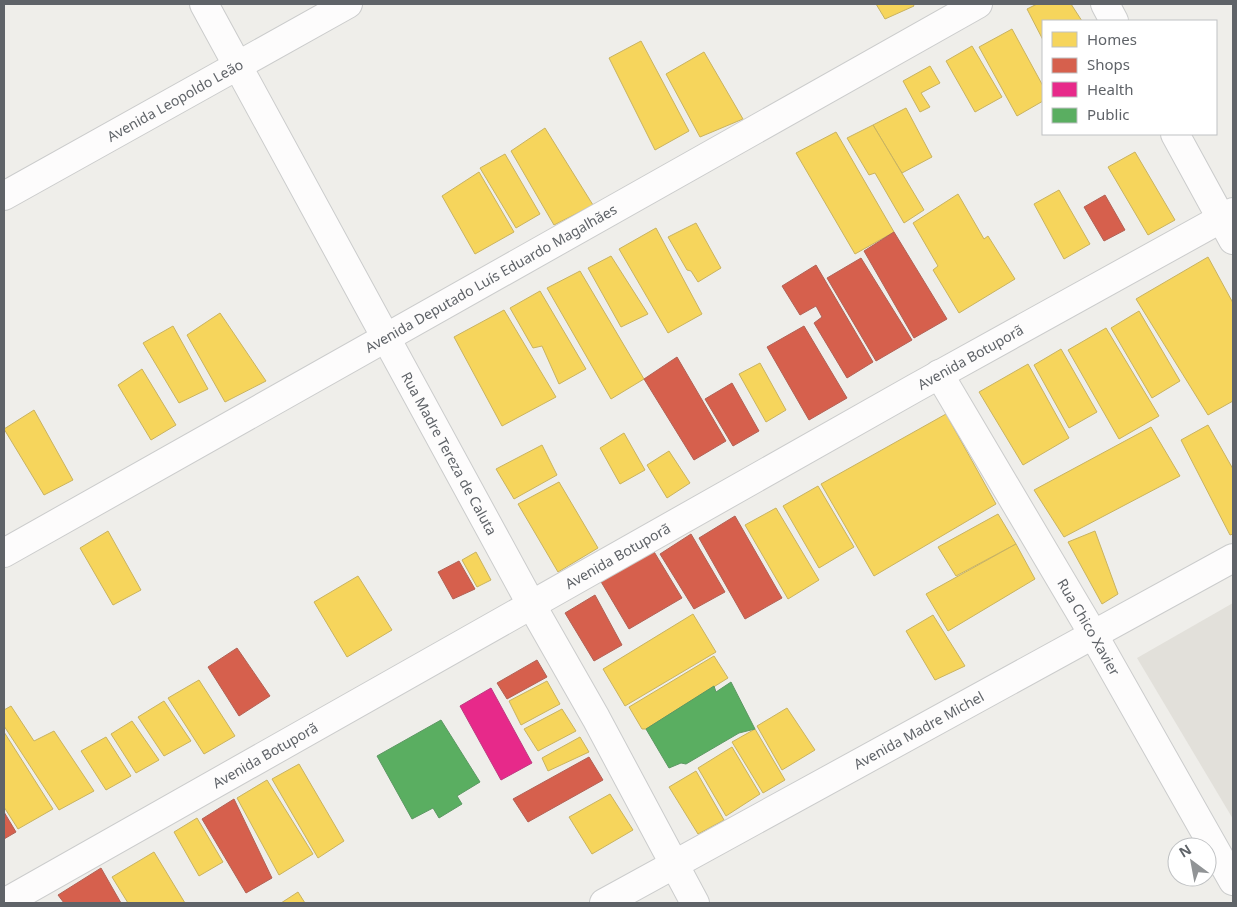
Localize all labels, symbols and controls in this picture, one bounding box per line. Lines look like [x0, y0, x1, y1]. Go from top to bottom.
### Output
legend [1042, 20, 1217, 135]
text: Homes [1087, 29, 1137, 49]
street label: Avenida Leopoldo Leão [103, 54, 246, 146]
text: Shops [1087, 54, 1130, 74]
text: Health [1087, 79, 1134, 99]
text: Public [1087, 104, 1130, 124]
street label: Avenida Deputado Luís Eduardo Magalhães [361, 199, 620, 357]
street label: Avenida Botuporã [914, 320, 1027, 394]
street label: Rua Madre Tereza de Caluta [397, 368, 502, 538]
street label: Avenida Botuporã [561, 518, 674, 593]
street label: Rua Chico Xavier [1053, 575, 1125, 679]
street label: Avenida Madre Michel [850, 687, 987, 773]
street label: Avenida Botuporã [209, 718, 321, 792]
north arrow [1167, 837, 1217, 887]
text: N [1175, 839, 1195, 862]

